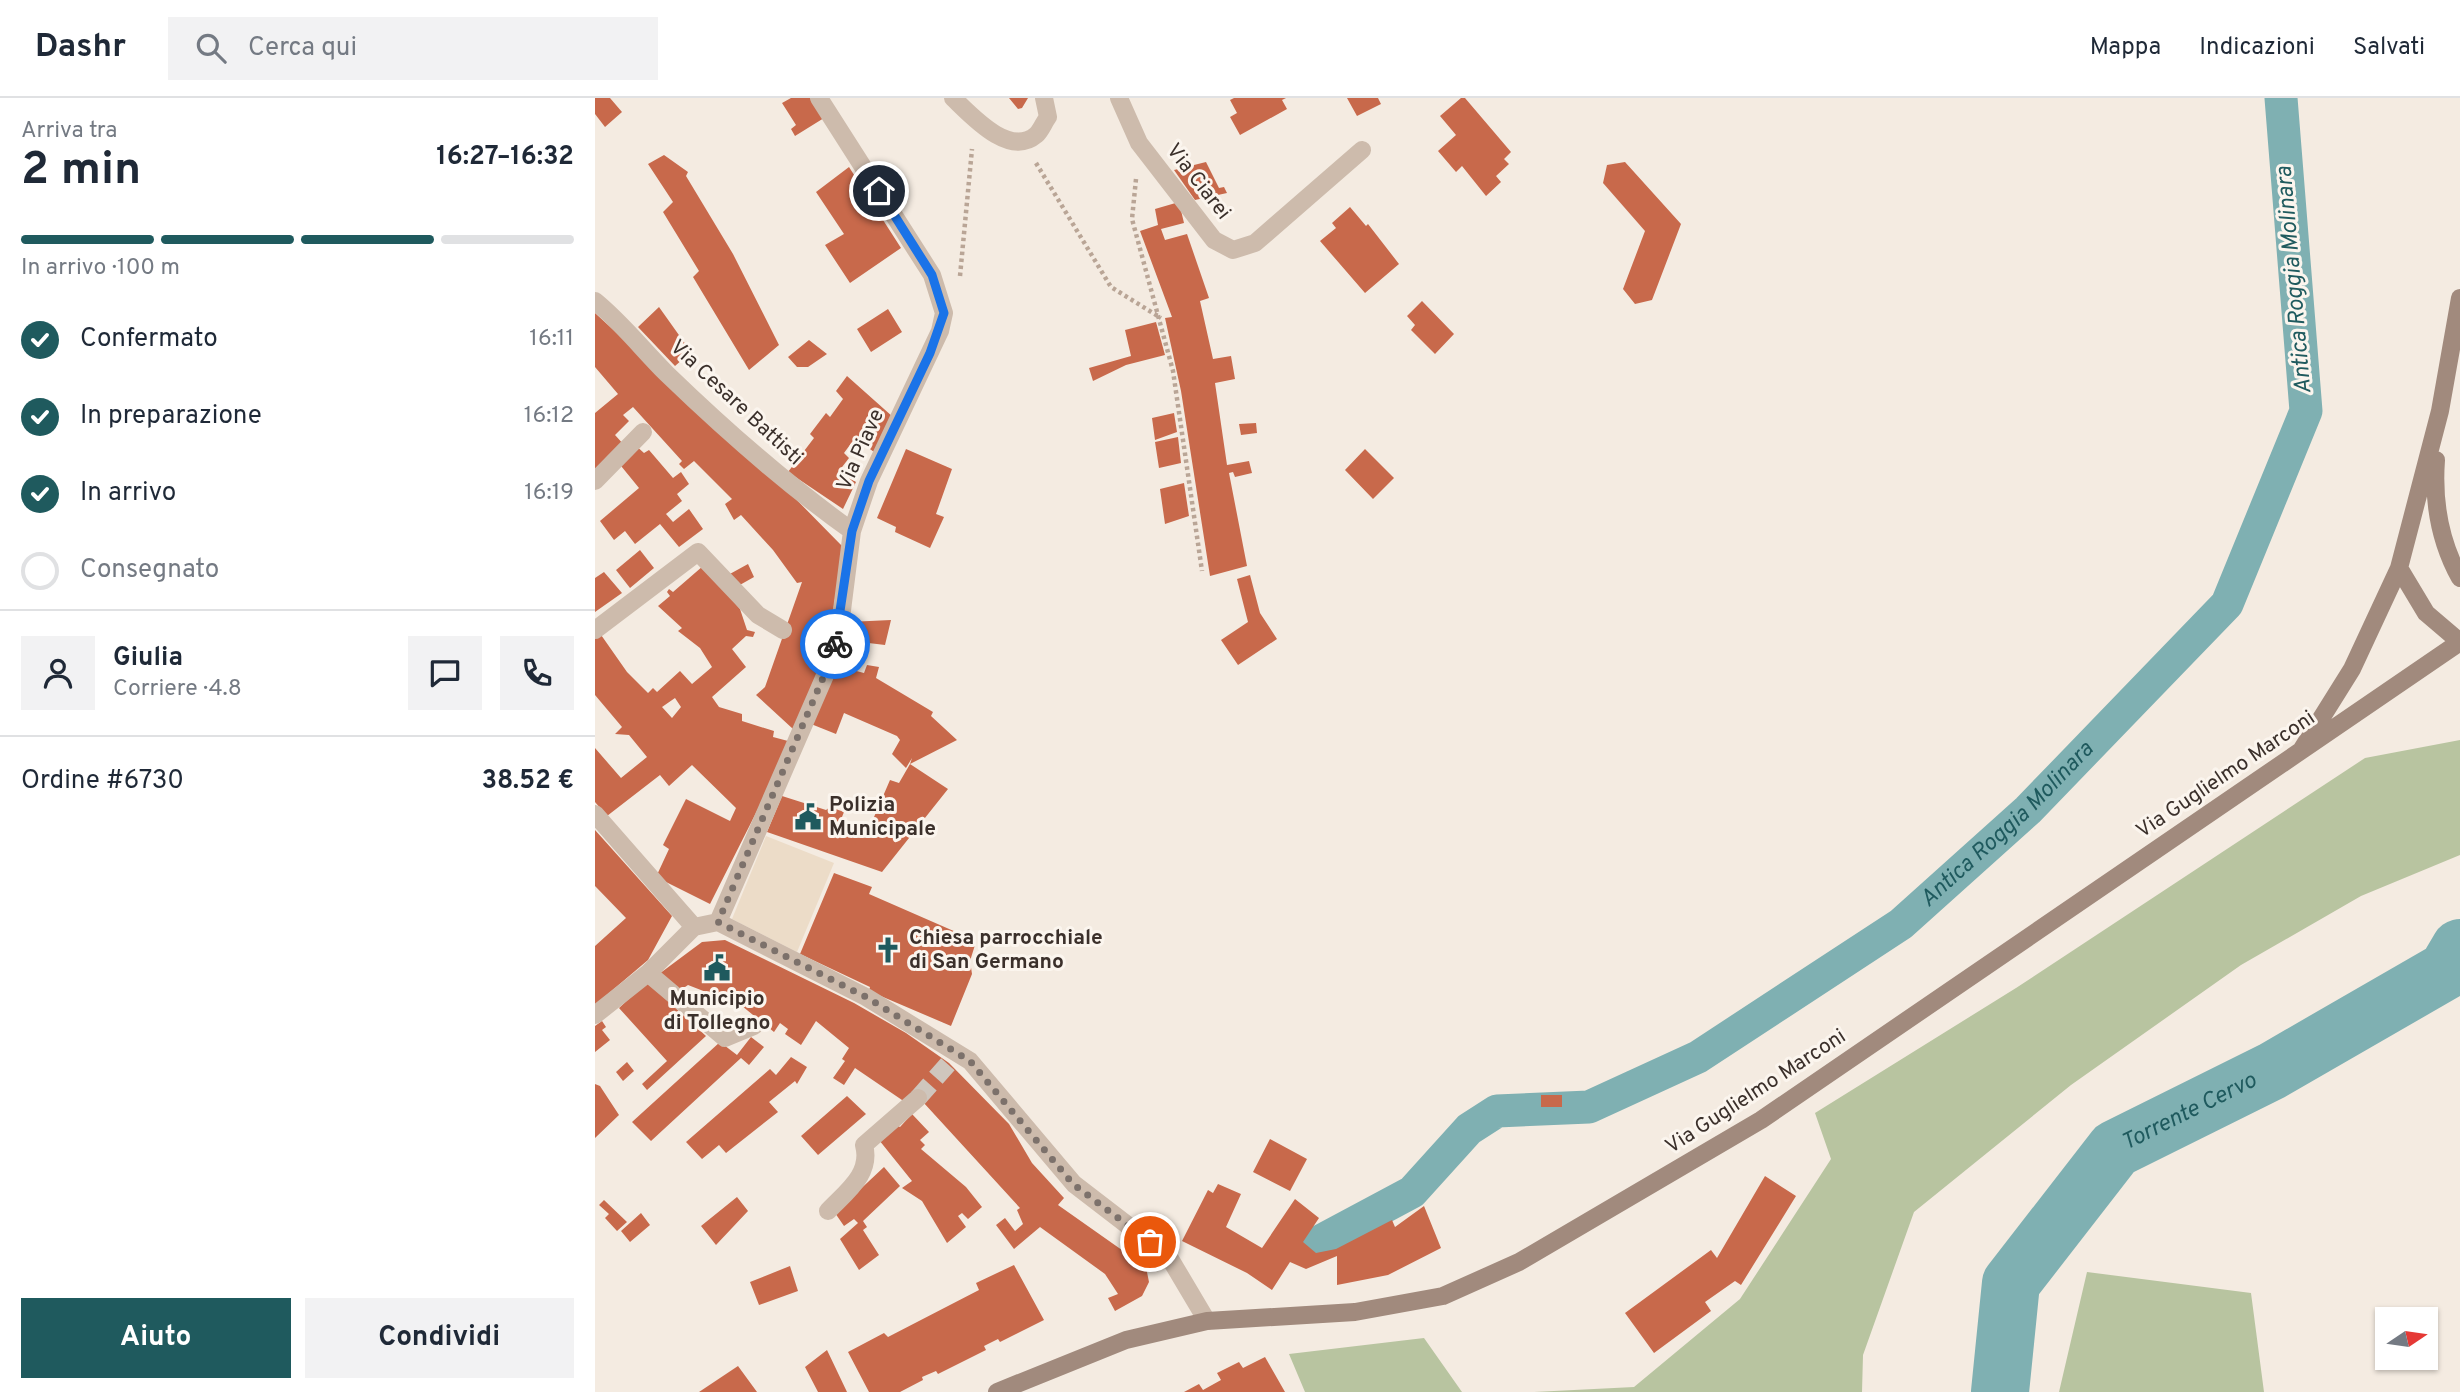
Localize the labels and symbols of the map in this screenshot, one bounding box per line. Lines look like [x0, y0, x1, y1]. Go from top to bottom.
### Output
street label: Via Ciarei [1160, 138, 1236, 226]
pin [849, 161, 909, 221]
water label: Antica Roggia Molinara [2271, 165, 2319, 395]
street label: Via Cesare Battisti [664, 334, 808, 472]
street label: Via Piave [831, 405, 891, 495]
courier [800, 609, 870, 679]
street label: Via Guglielmo Marconi [2131, 705, 2321, 845]
water label: Antica Roggia Molinara [1915, 736, 2101, 914]
place label: Polizia Municipale [829, 792, 936, 843]
public building icon: Polizia Municipale [793, 802, 823, 832]
place label: Chiesa parrocchiale di San Germano [909, 925, 1103, 976]
church icon: Chiesa parrocchiale di San Germano [873, 935, 903, 965]
public building icon: Municipio di Tollegno [702, 953, 732, 983]
place label: Municipio di Tollegno [664, 986, 770, 1037]
street label: Via Guglielmo Marconi [1661, 1023, 1851, 1161]
water label: Torrente Cervo [2117, 1066, 2262, 1158]
pin [1120, 1212, 1180, 1272]
north arrow [2375, 1307, 2438, 1370]

